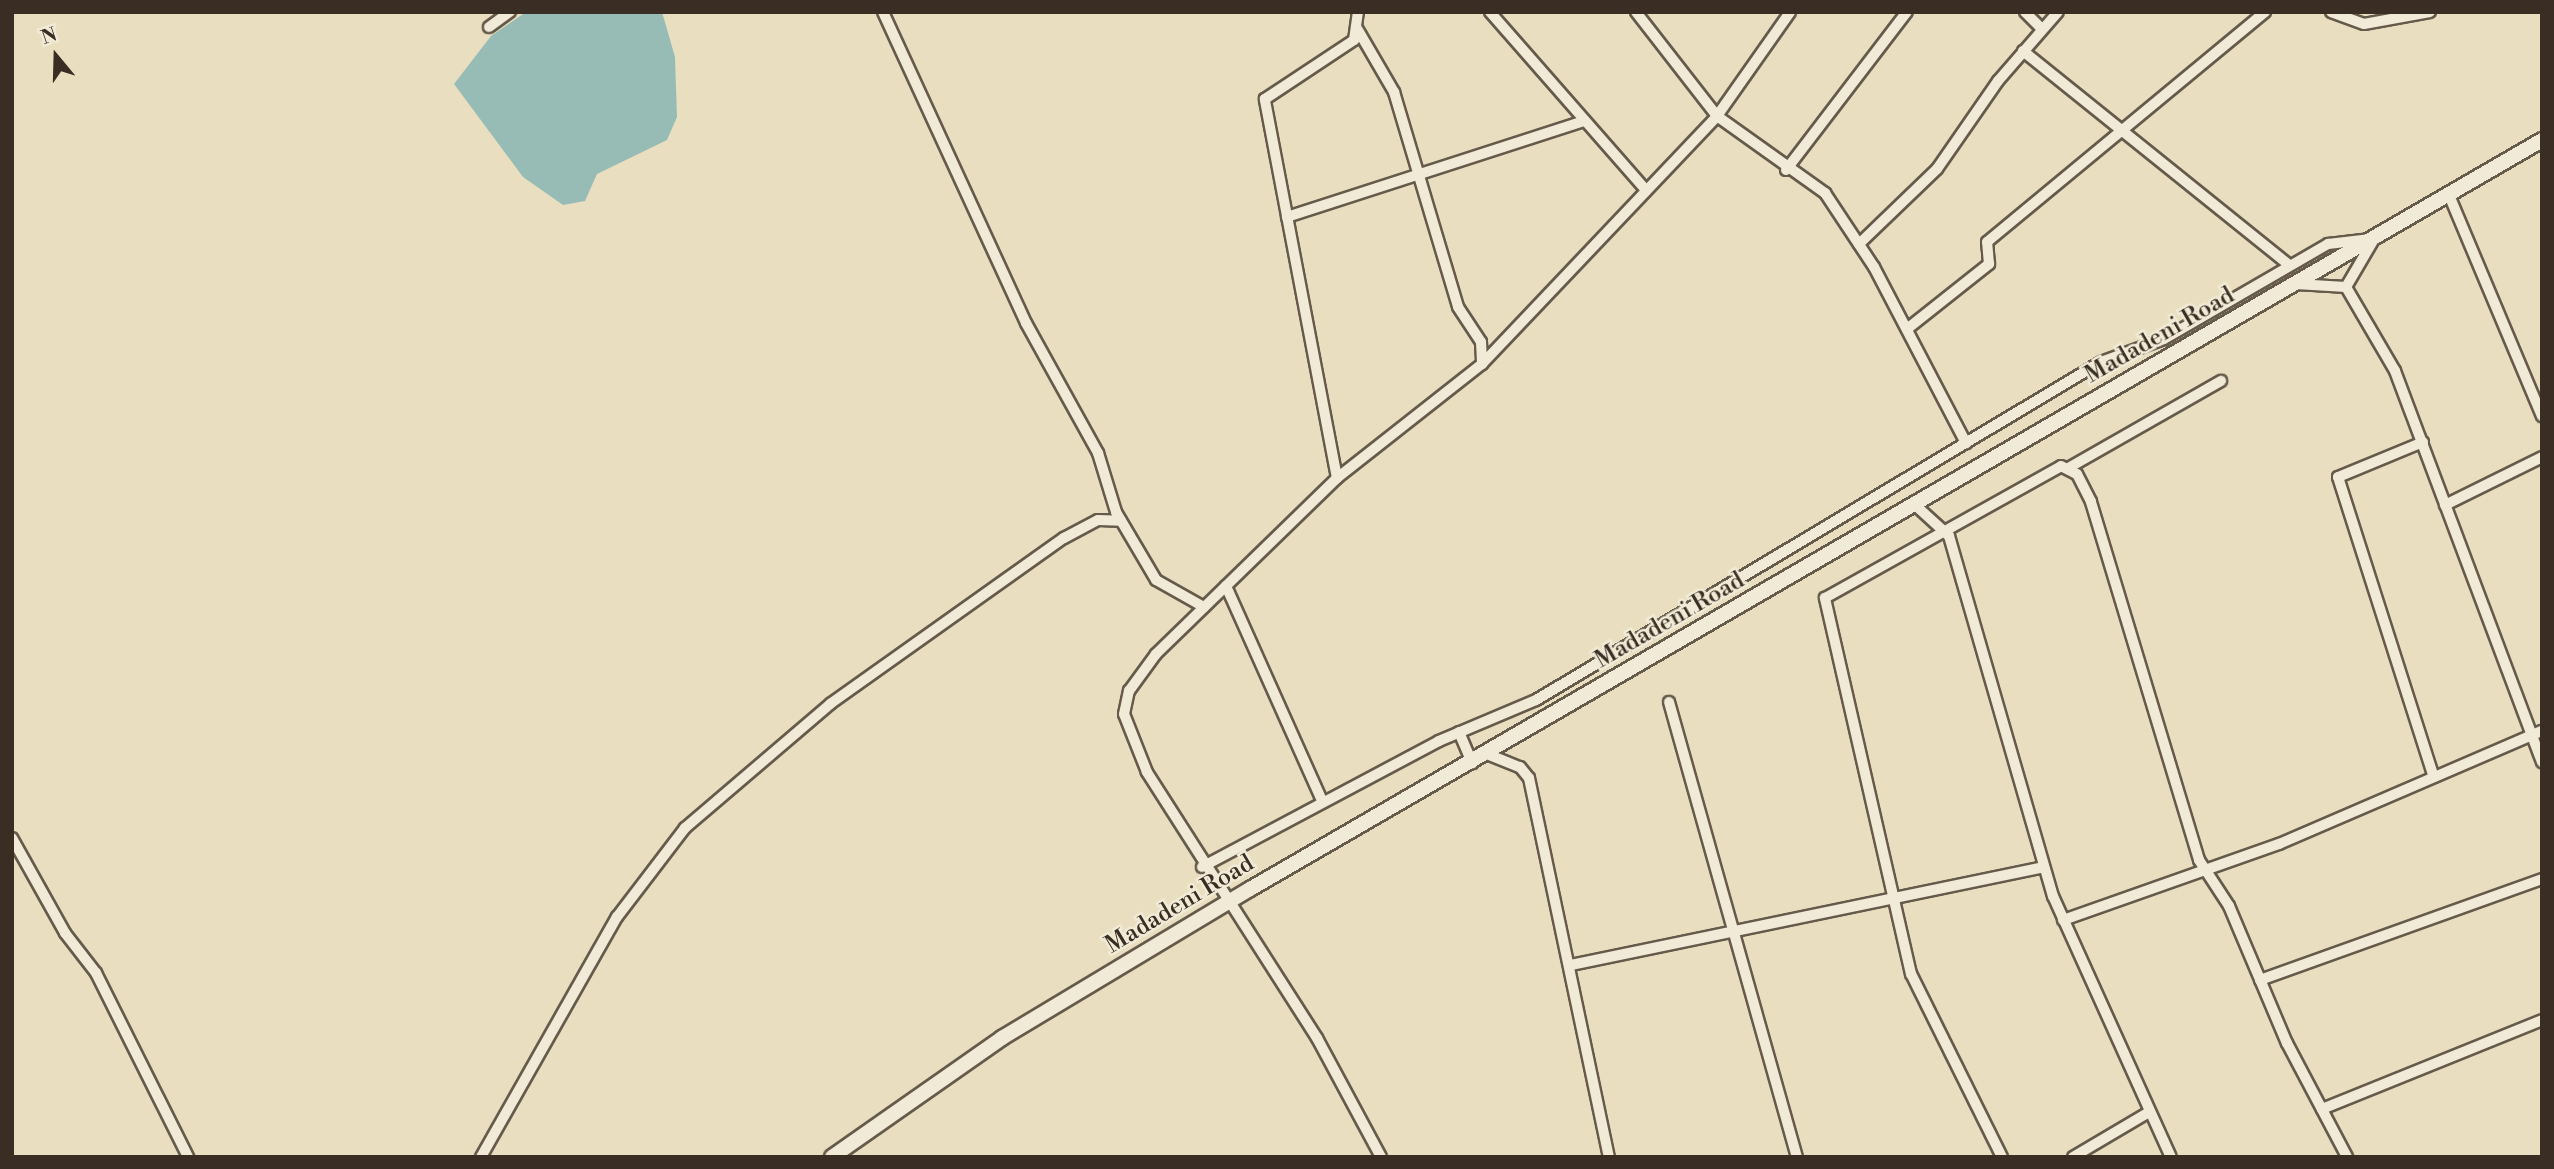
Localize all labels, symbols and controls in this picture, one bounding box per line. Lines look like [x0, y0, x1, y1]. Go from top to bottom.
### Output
north arrow [21, 21, 91, 91]
text: N [38, 22, 60, 50]
street label: Madadeni Road [2080, 282, 2240, 390]
street label: Madadeni Road [1590, 567, 1750, 675]
street label: Madadeni Road [1101, 849, 1259, 961]

